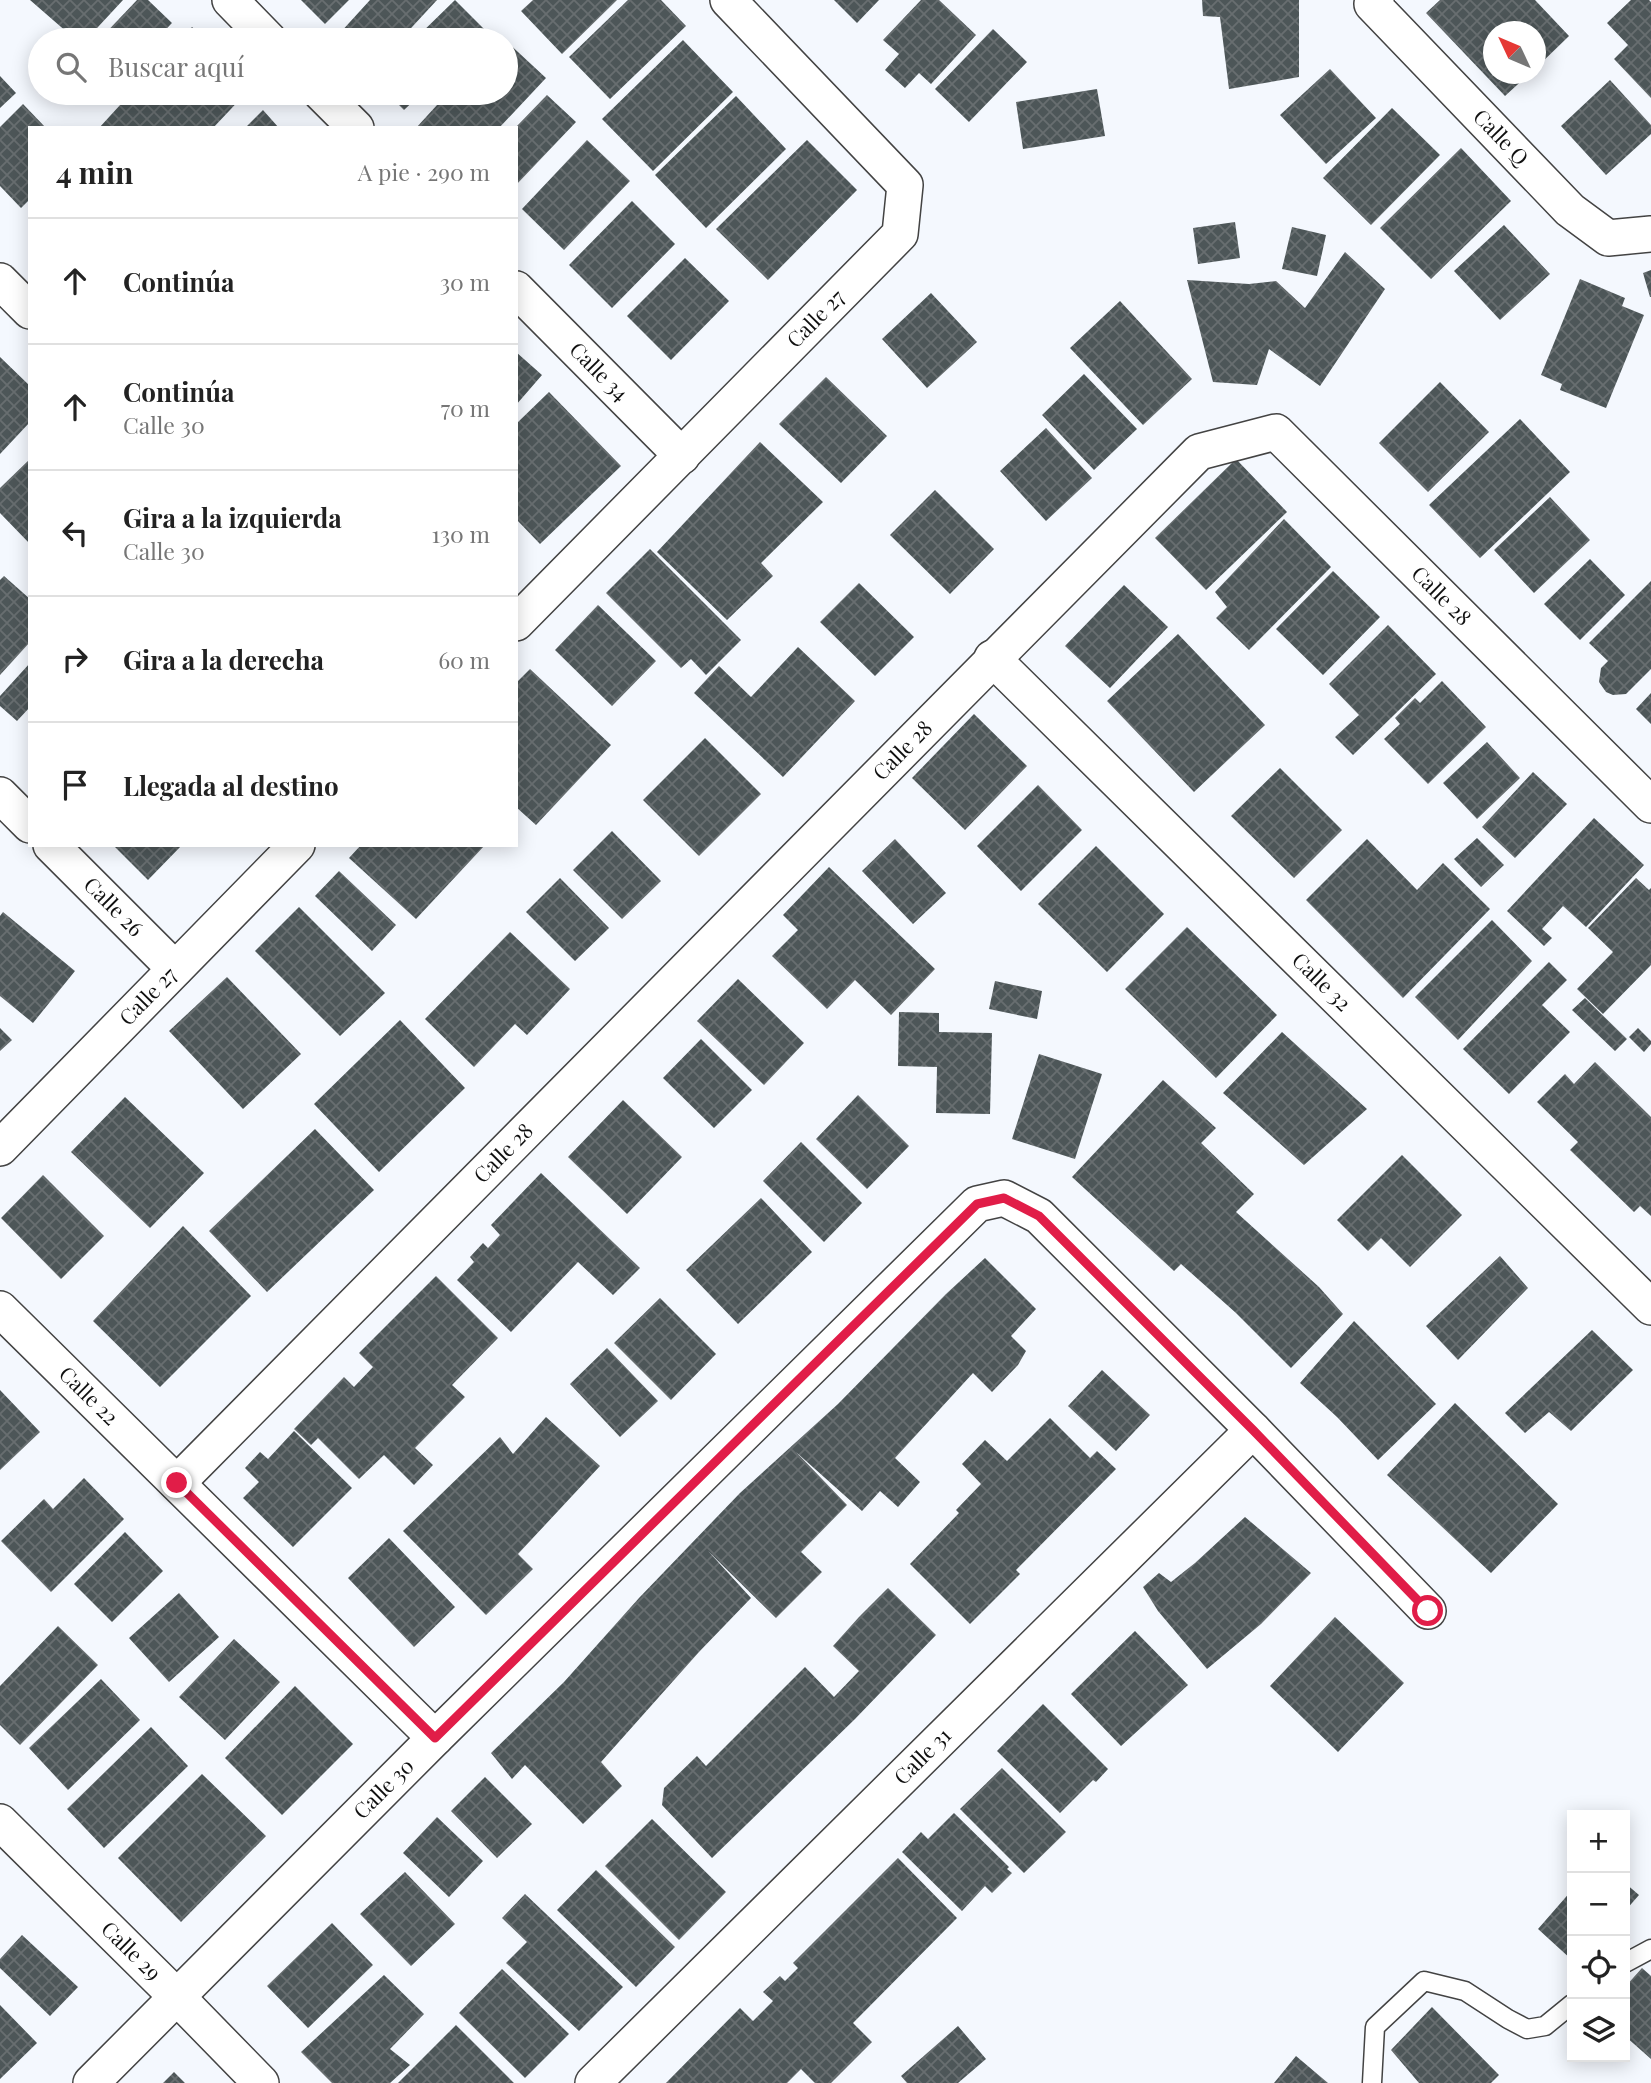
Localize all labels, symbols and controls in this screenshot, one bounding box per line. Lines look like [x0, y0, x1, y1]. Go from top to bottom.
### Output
north arrow [1483, 21, 1546, 84]
search box [28, 28, 518, 105]
icon: search [52, 48, 90, 86]
text: Buscar aquí [108, 49, 244, 84]
street label: Calle Q [1468, 102, 1537, 172]
text: 4 min [56, 152, 134, 192]
text: A pie · 290 m [358, 156, 490, 187]
icon: ahead [56, 262, 94, 300]
text: Continúa [123, 264, 235, 299]
text: 30 m [440, 266, 490, 297]
street label: Calle 27 [780, 282, 850, 353]
street label: Calle 34 [564, 335, 635, 406]
text: Continúa [123, 374, 235, 409]
icon: ahead [56, 388, 94, 426]
text: 70 m [441, 392, 490, 423]
text: Calle 30 [123, 409, 205, 440]
text: Gira a la izquierda [123, 500, 342, 535]
icon: left [56, 514, 94, 552]
text: 130 m [432, 518, 490, 549]
text: Calle 30 [123, 535, 205, 566]
street label: Calle 28 [1406, 559, 1478, 631]
icon: right [56, 640, 94, 678]
text: Gira a la derecha [123, 642, 324, 677]
text: 60 m [438, 644, 490, 675]
street label: Calle 28 [866, 713, 937, 785]
icon: arrive [56, 766, 94, 804]
text: Llegada al destino [123, 768, 339, 803]
street label: Calle 26 [79, 870, 151, 942]
street label: Calle 32 [1287, 945, 1358, 1016]
street label: Calle 27 [112, 960, 182, 1030]
street label: Calle 28 [466, 1116, 538, 1188]
street label: Calle 22 [54, 1359, 125, 1430]
route end [161, 1467, 192, 1498]
route start [1412, 1595, 1443, 1626]
street label: Calle 31 [887, 1721, 956, 1790]
street label: Calle 30 [346, 1751, 419, 1824]
map controls [1567, 1810, 1630, 2062]
button: + [1567, 1810, 1630, 1873]
button: − [1567, 1873, 1630, 1936]
street label: Calle 29 [96, 1914, 168, 1986]
button: locate [1567, 1936, 1630, 1999]
button: layers [1567, 1999, 1630, 2062]

